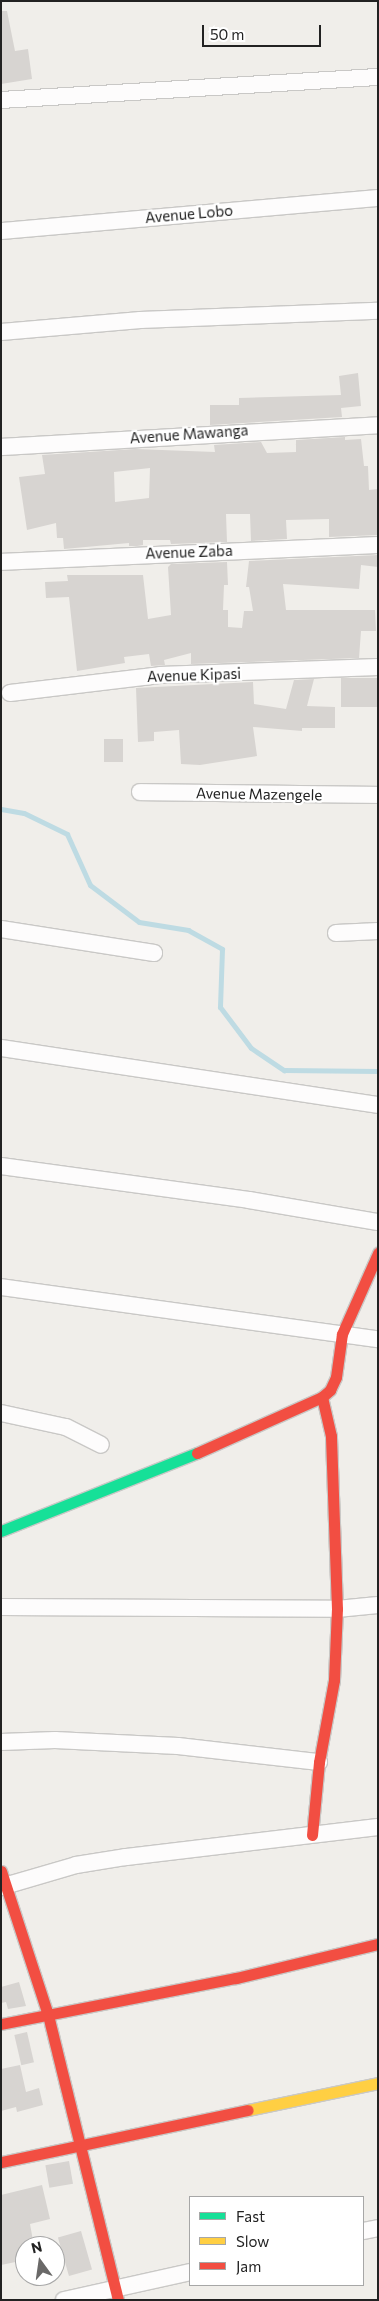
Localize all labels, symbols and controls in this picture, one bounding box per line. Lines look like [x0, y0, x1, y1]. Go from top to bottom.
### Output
scale bar [204, 15, 323, 47]
text: 50 m [210, 25, 244, 43]
street label: Avenue Lobo [144, 201, 234, 227]
street label: Avenue Mawanga [129, 421, 249, 447]
street label: Avenue Zaba [145, 541, 233, 563]
street label: Avenue Kipasi [147, 664, 241, 686]
street label: Avenue Mazengele [196, 784, 322, 804]
legend [189, 2196, 364, 2286]
text: Fast [236, 2207, 265, 2225]
text: Slow [236, 2232, 269, 2250]
north arrow [15, 2236, 65, 2286]
text: N [29, 2237, 44, 2256]
text: Jam [236, 2257, 261, 2275]

